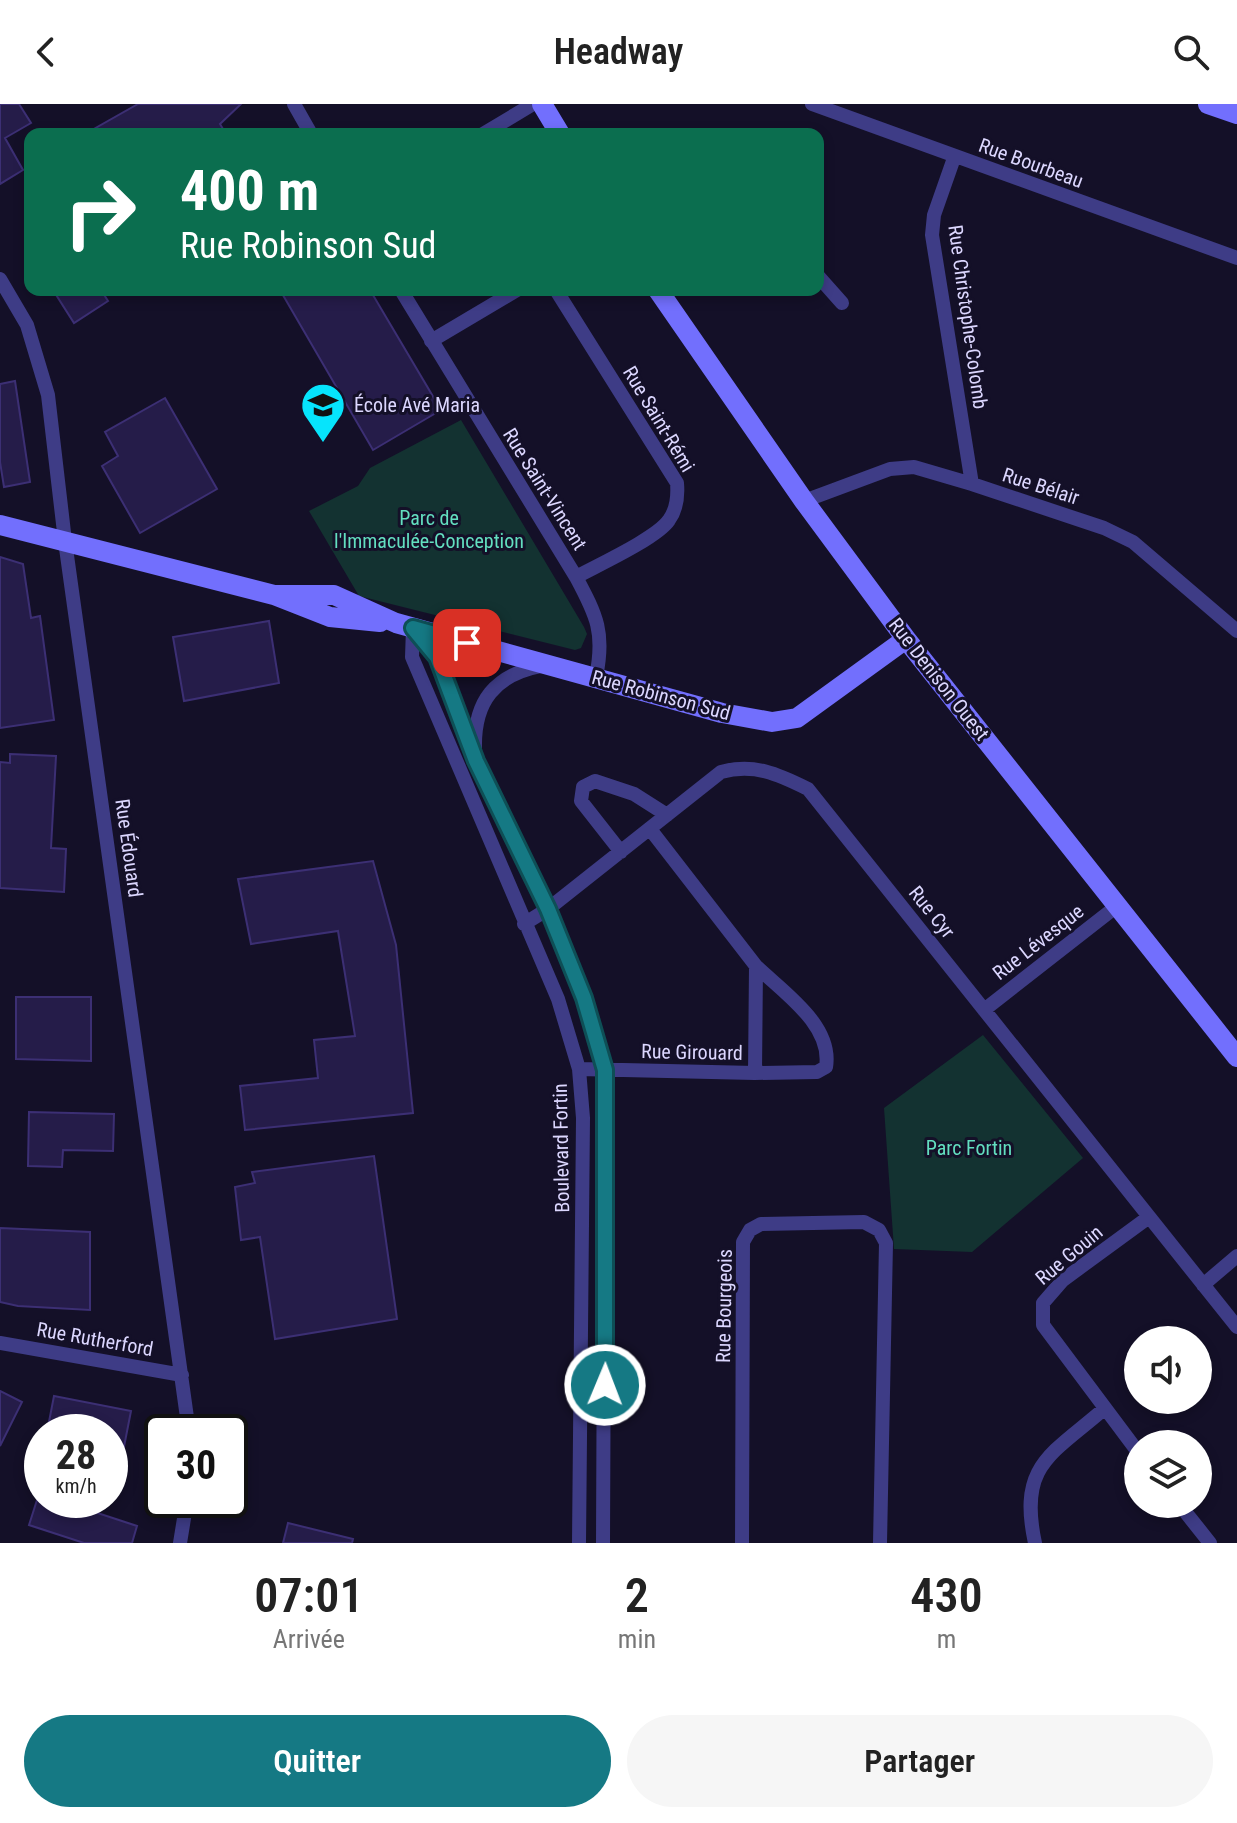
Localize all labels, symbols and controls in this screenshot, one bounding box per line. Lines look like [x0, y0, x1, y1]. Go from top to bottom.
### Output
icon: back [24, 30, 68, 74]
icon: search [1169, 30, 1213, 74]
text: Headway [554, 31, 683, 73]
street label: Rue Bourbeau [975, 133, 1087, 193]
text: 400 m [180, 158, 319, 224]
icon: right [48, 160, 152, 264]
street label: Rue Christophe-Colomb [943, 223, 993, 411]
text: Rue Robinson Sud [180, 225, 436, 267]
street label: Rue Saint-Rémi [618, 362, 700, 476]
school or university icon: École Avé Maria [299, 381, 347, 444]
place label: École Avé Maria [354, 393, 480, 417]
street label: Rue Saint-Vincent [498, 424, 592, 554]
street label: Rue Bélair [1000, 462, 1082, 510]
park label: Parc de l'Immaculée-Conception [334, 506, 524, 553]
pin [433, 609, 501, 677]
street label: Rue Denison Ouest [884, 613, 994, 745]
icon: arrive [445, 621, 489, 665]
street label: Rue Robinson Sud [589, 665, 733, 725]
street label: Rue Édouard [110, 797, 148, 899]
street label: Rue Cyr [904, 881, 960, 943]
street label: Rue Lévesque [988, 899, 1088, 985]
street label: Rue Girouard [641, 1039, 743, 1065]
street label: Boulevard Fortin [548, 1083, 574, 1213]
park label: Parc Fortin [926, 1136, 1012, 1160]
street label: Rue Gouin [1031, 1220, 1107, 1290]
street label: Rue Bourgeois [711, 1249, 737, 1363]
street label: Rue Rutherford [35, 1317, 155, 1361]
map controls [1124, 1326, 1212, 1518]
button: sound [1124, 1326, 1212, 1414]
position arrow [563, 1343, 647, 1427]
speed limit sign: 30 [144, 1414, 248, 1518]
button: layers [1124, 1430, 1212, 1518]
text: 28 [56, 1432, 96, 1479]
text: km/h [55, 1474, 97, 1498]
text: 07:01 [254, 1567, 364, 1624]
text: 2 [625, 1567, 649, 1624]
text: 430 [910, 1567, 983, 1624]
text: Arrivée [273, 1624, 345, 1654]
text: min [618, 1624, 656, 1654]
text: m [937, 1624, 956, 1654]
button: Quitter [24, 1715, 611, 1807]
button: Partager [627, 1715, 1213, 1807]

